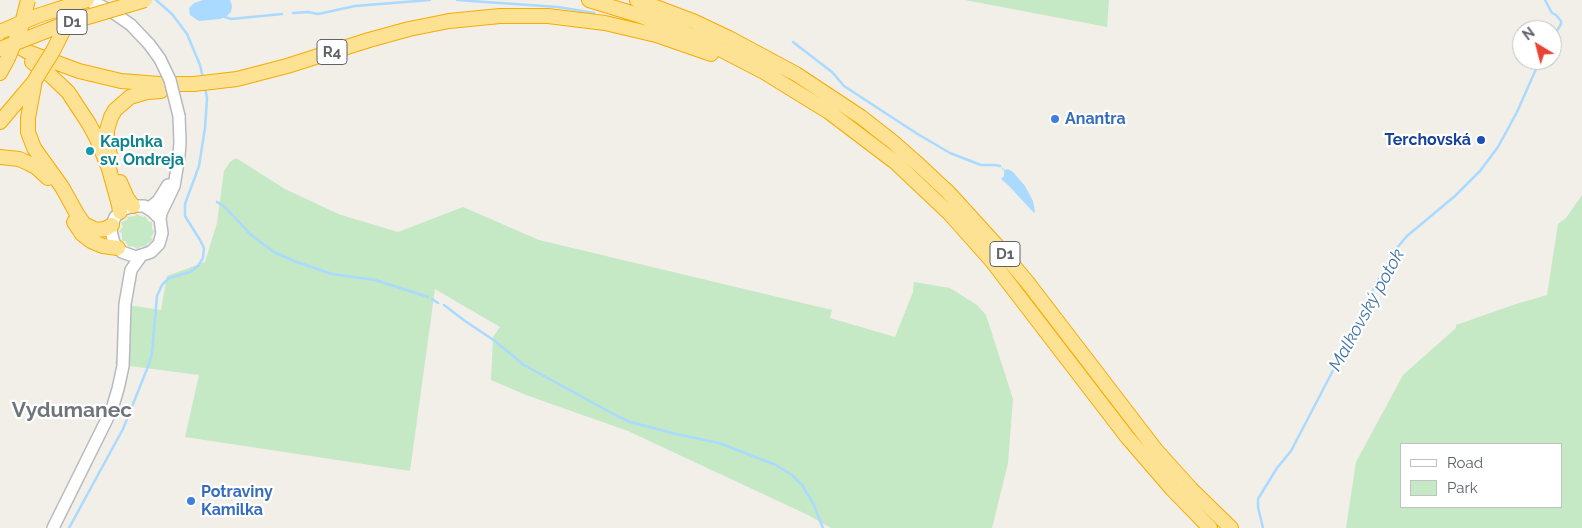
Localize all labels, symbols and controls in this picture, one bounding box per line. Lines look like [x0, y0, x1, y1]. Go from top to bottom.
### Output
road number: D1 [57, 10, 87, 34]
north arrow [1512, 20, 1562, 70]
text: N [1519, 24, 1538, 43]
road number: R4 [317, 40, 347, 64]
place label: Anantra [1065, 109, 1126, 129]
marker: Anantra [1049, 113, 1061, 125]
place label: Terchovská [1384, 130, 1471, 150]
place label: Kaplnka sv. Ondreja [100, 132, 184, 170]
marker: Terchovská [1475, 134, 1487, 146]
marker: Kaplnka sv. Ondreja [84, 145, 96, 157]
road number: D1 [990, 242, 1020, 266]
water label: Malkovský potok [1325, 245, 1409, 375]
district label: Vydumanec [12, 398, 132, 424]
legend [1400, 443, 1562, 508]
text: Road [1447, 454, 1483, 472]
text: Park [1447, 479, 1478, 497]
place label: Potraviny Kamilka [201, 482, 273, 520]
marker: Potraviny Kamilka [185, 495, 197, 507]

